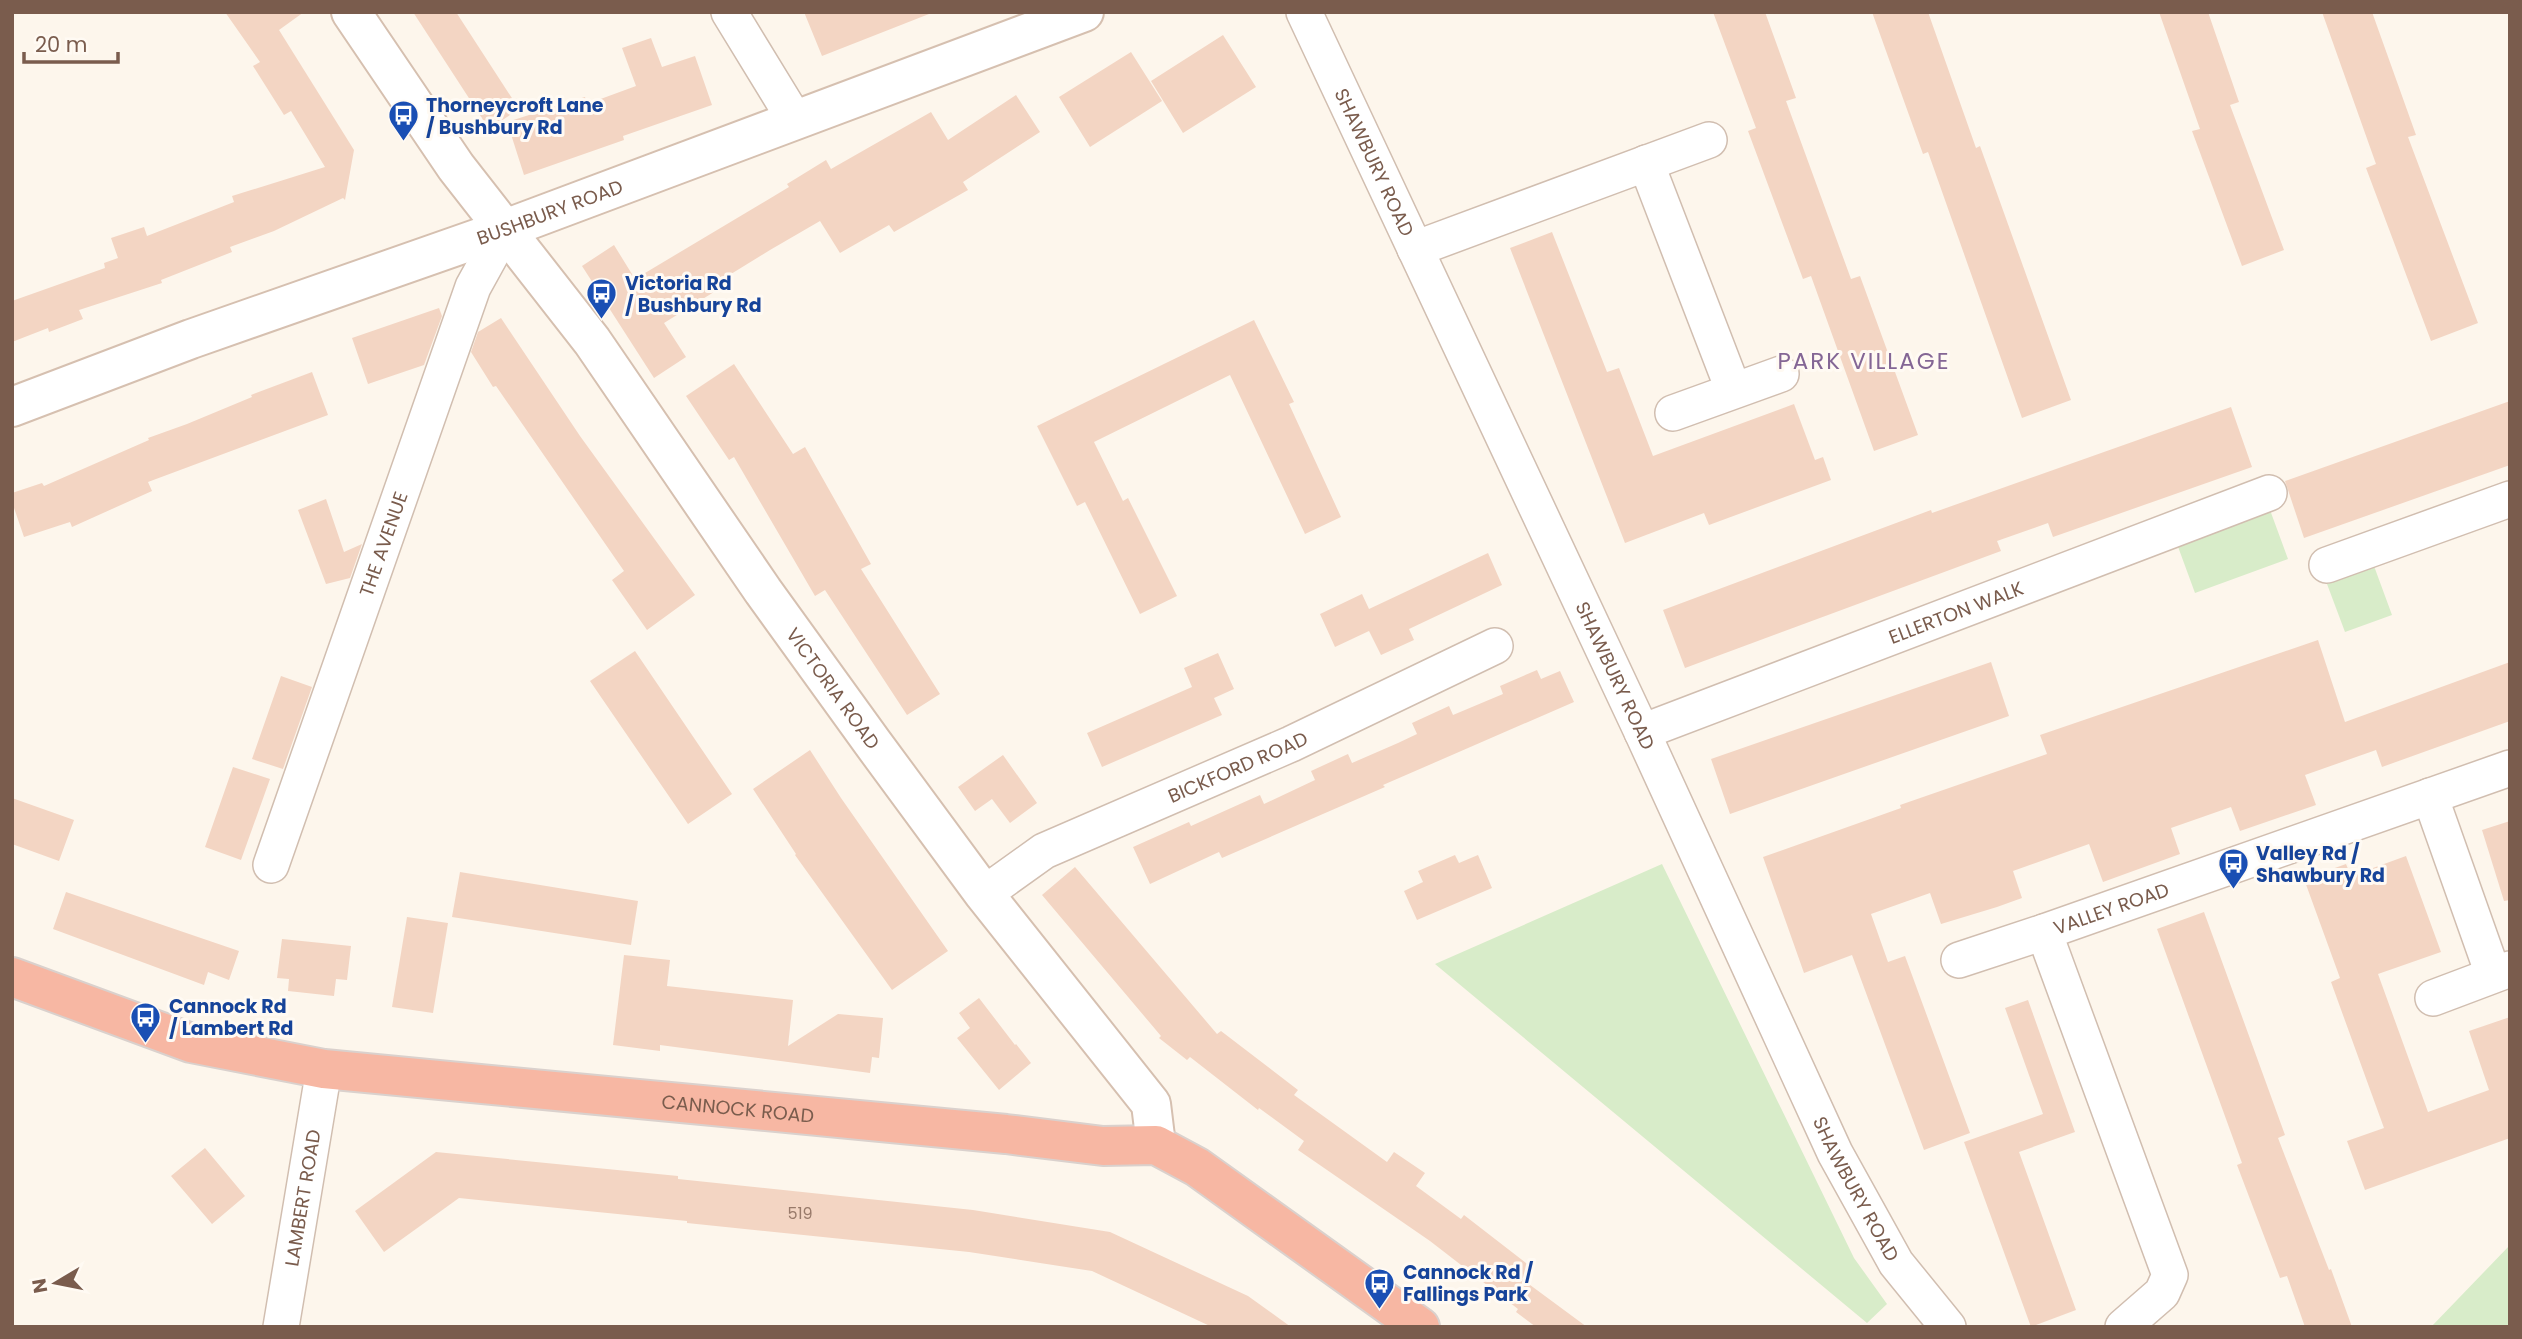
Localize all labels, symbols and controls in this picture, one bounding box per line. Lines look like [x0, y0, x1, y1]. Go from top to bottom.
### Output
scale bar [24, 21, 119, 65]
text: 20 m [35, 30, 88, 59]
street label: SHAWBURY ROAD [1328, 84, 1421, 241]
place label: Thorneycroft Lane / Bushbury Rd [426, 92, 604, 141]
bus stop icon: Thorneycroft Lane / Bushbury Rd [386, 99, 420, 143]
street label: BUSHBURY ROAD [473, 173, 627, 251]
place label: Victoria Rd / Bushbury Rd [625, 270, 762, 319]
bus stop icon: Victoria Rd / Bushbury Rd [585, 277, 619, 321]
district label: PARK VILLAGE [1778, 345, 1951, 377]
street label: THE AVENUE [352, 488, 414, 600]
street label: ELLERTON WALK [1885, 574, 2027, 650]
street label: SHAWBURY ROAD [1569, 597, 1662, 754]
street label: VICTORIA ROAD [780, 622, 886, 755]
street label: BICKFORD ROAD [1164, 725, 1312, 809]
place label: Valley Rd / Shawbury Rd [2256, 840, 2385, 889]
bus stop icon: Valley Rd / Shawbury Rd [2216, 847, 2250, 891]
street label: VALLEY ROAD [2050, 876, 2173, 941]
place label: Cannock Rd / Lambert Rd [169, 993, 294, 1042]
bus stop icon: Cannock Rd / Lambert Rd [129, 1000, 163, 1044]
street label: CANNOCK ROAD [660, 1088, 815, 1129]
street label: SHAWBURY ROAD [1807, 1112, 1906, 1266]
street label: LAMBERT ROAD [278, 1127, 327, 1268]
house number: 519 [787, 1202, 813, 1225]
north arrow [21, 1248, 91, 1318]
place label: Cannock Rd / Fallings Park [1403, 1259, 1534, 1308]
bus stop icon: Cannock Rd / Fallings Park [1363, 1266, 1397, 1310]
text: N [25, 1276, 54, 1295]

